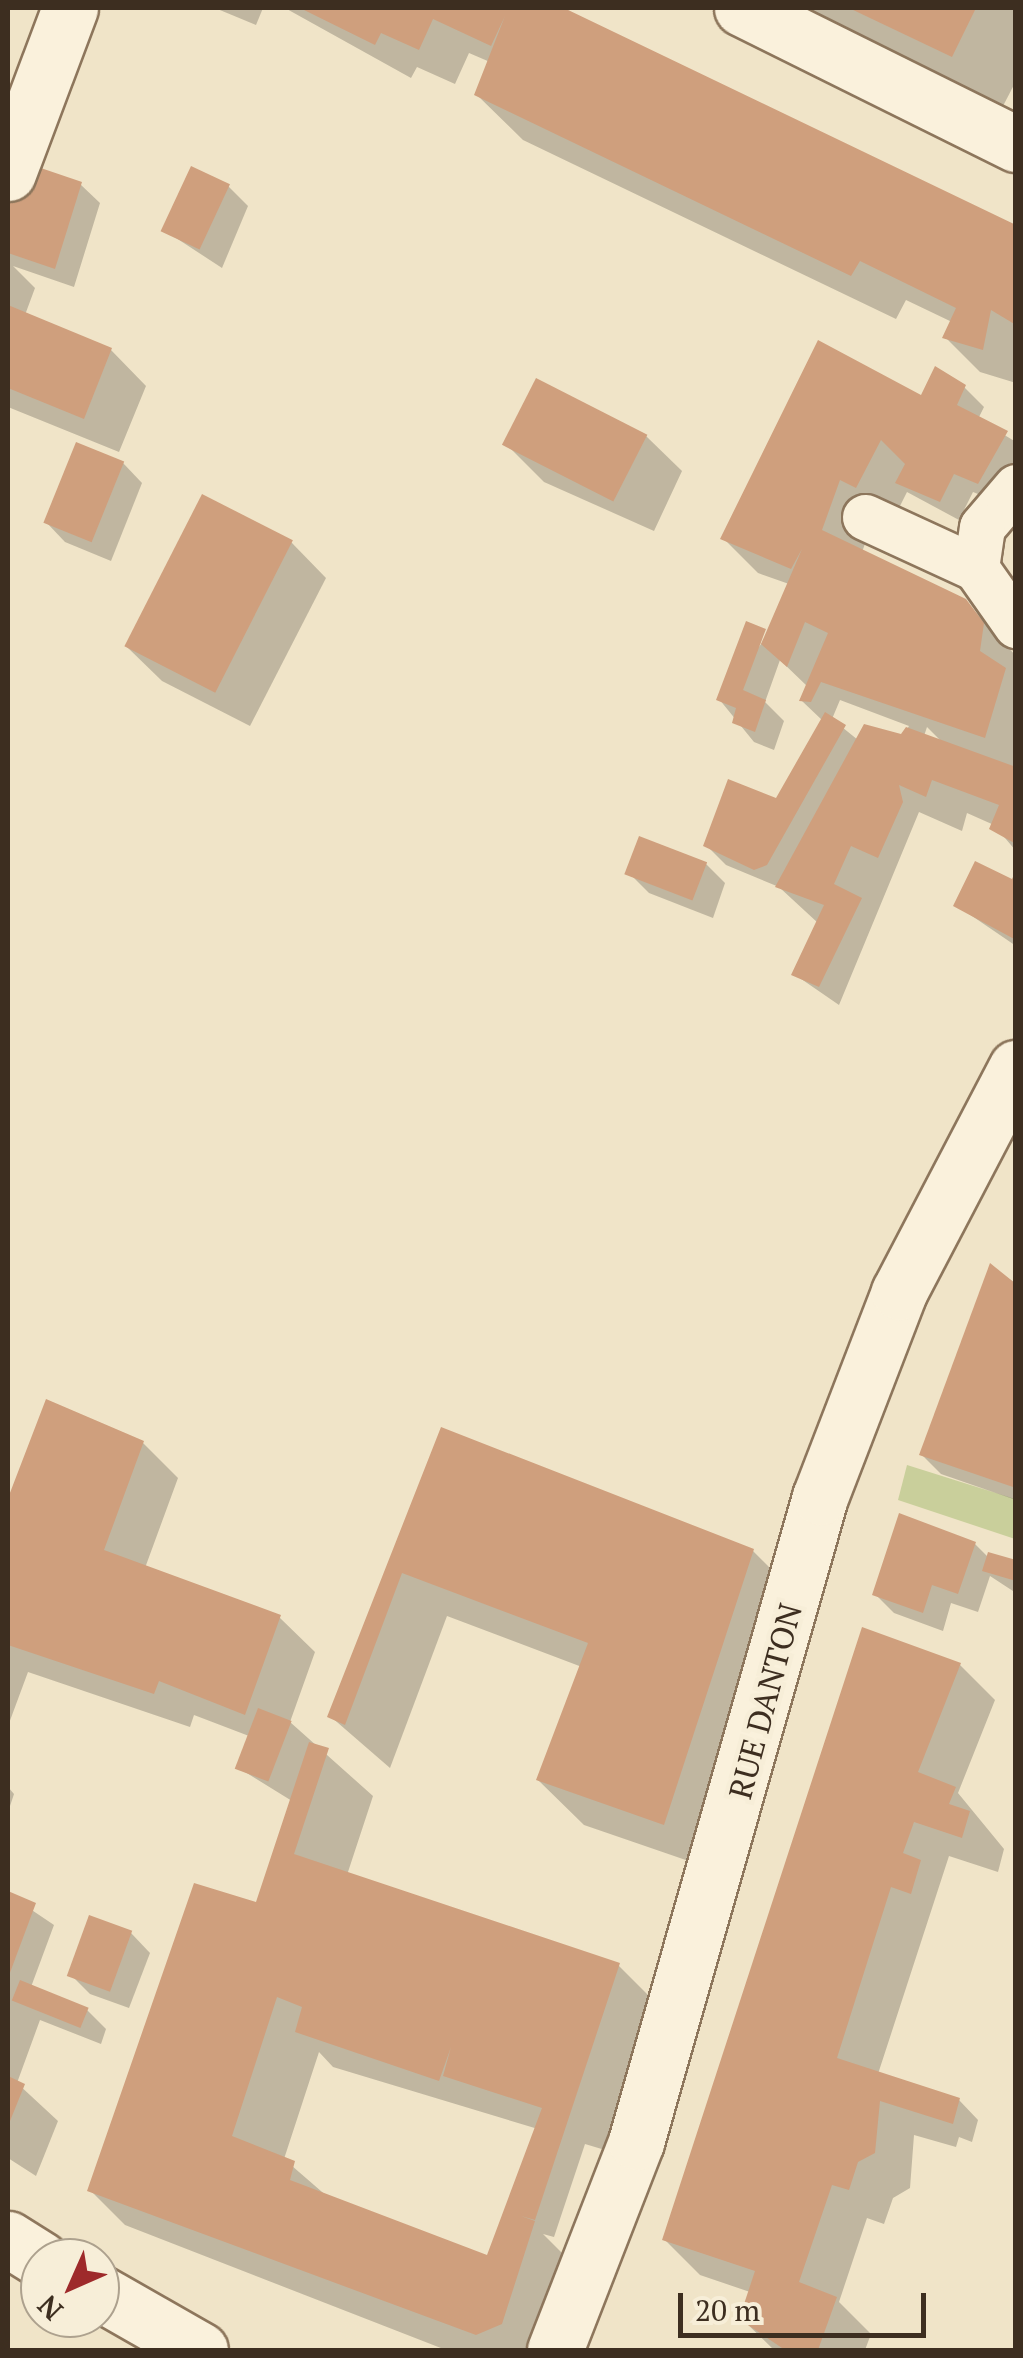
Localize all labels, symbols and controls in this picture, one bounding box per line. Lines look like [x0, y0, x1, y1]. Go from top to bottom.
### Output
street label: RUE DANTON [720, 1599, 810, 1803]
north arrow [20, 2238, 120, 2338]
scale bar [683, 2273, 930, 2335]
text: N [29, 2288, 70, 2329]
text: 20 m [695, 2290, 760, 2330]

